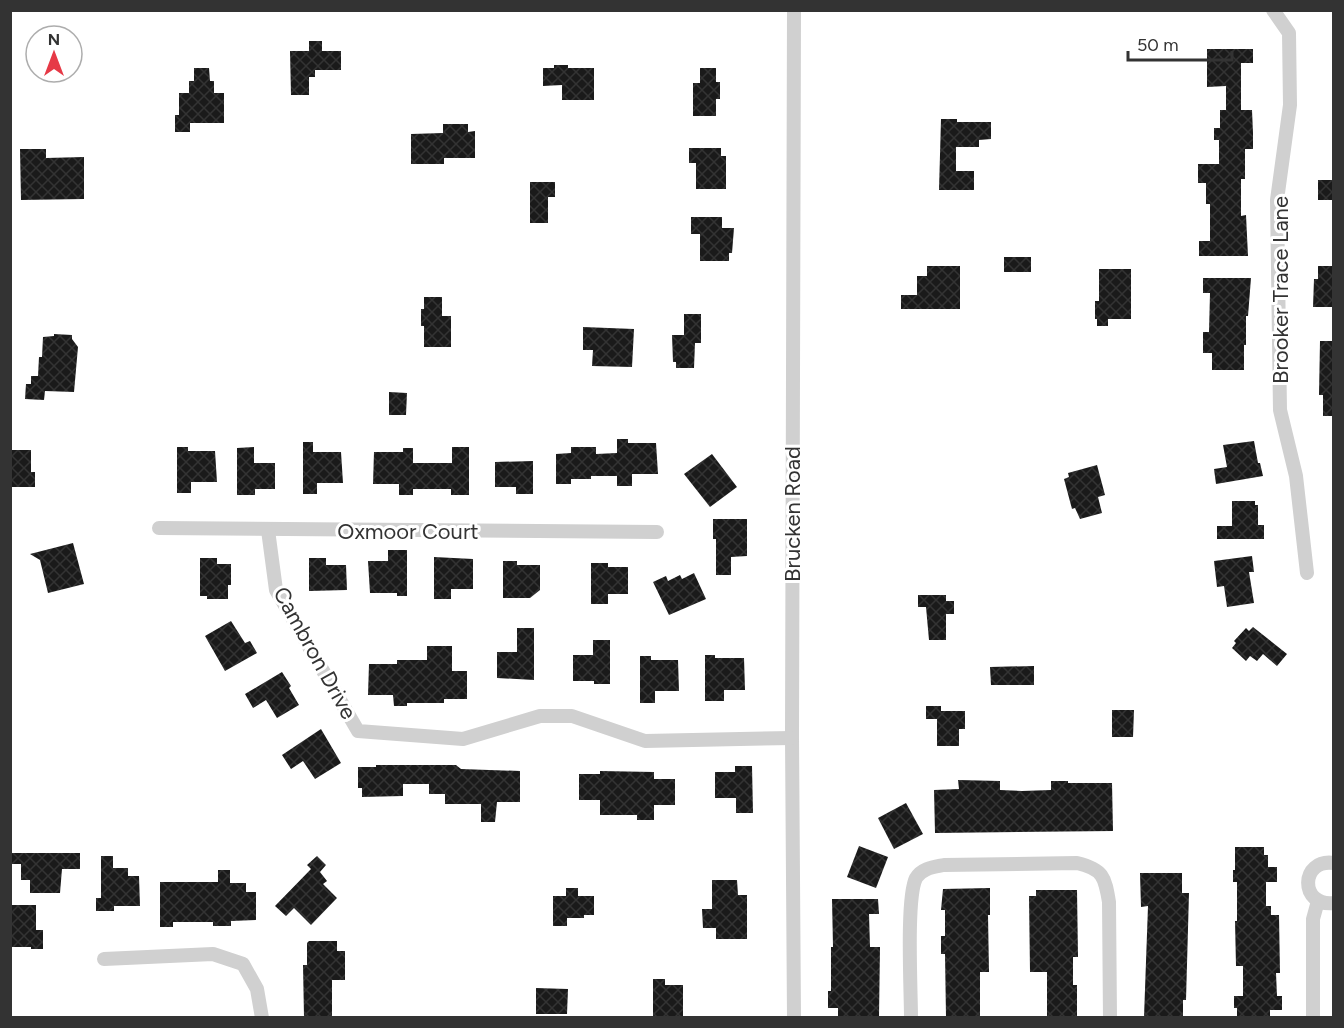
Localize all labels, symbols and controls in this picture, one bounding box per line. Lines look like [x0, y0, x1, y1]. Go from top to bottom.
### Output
north arrow [24, 24, 84, 84]
scale bar [1128, 24, 1232, 62]
text: N [48, 30, 60, 49]
text: 50 m [1137, 34, 1179, 56]
street label: Brooker Trace Lane [1267, 196, 1294, 384]
street label: Brucken Road [779, 446, 806, 582]
street label: Oxmoor Court [337, 518, 479, 545]
street label: Cambron Drive [267, 582, 363, 724]

